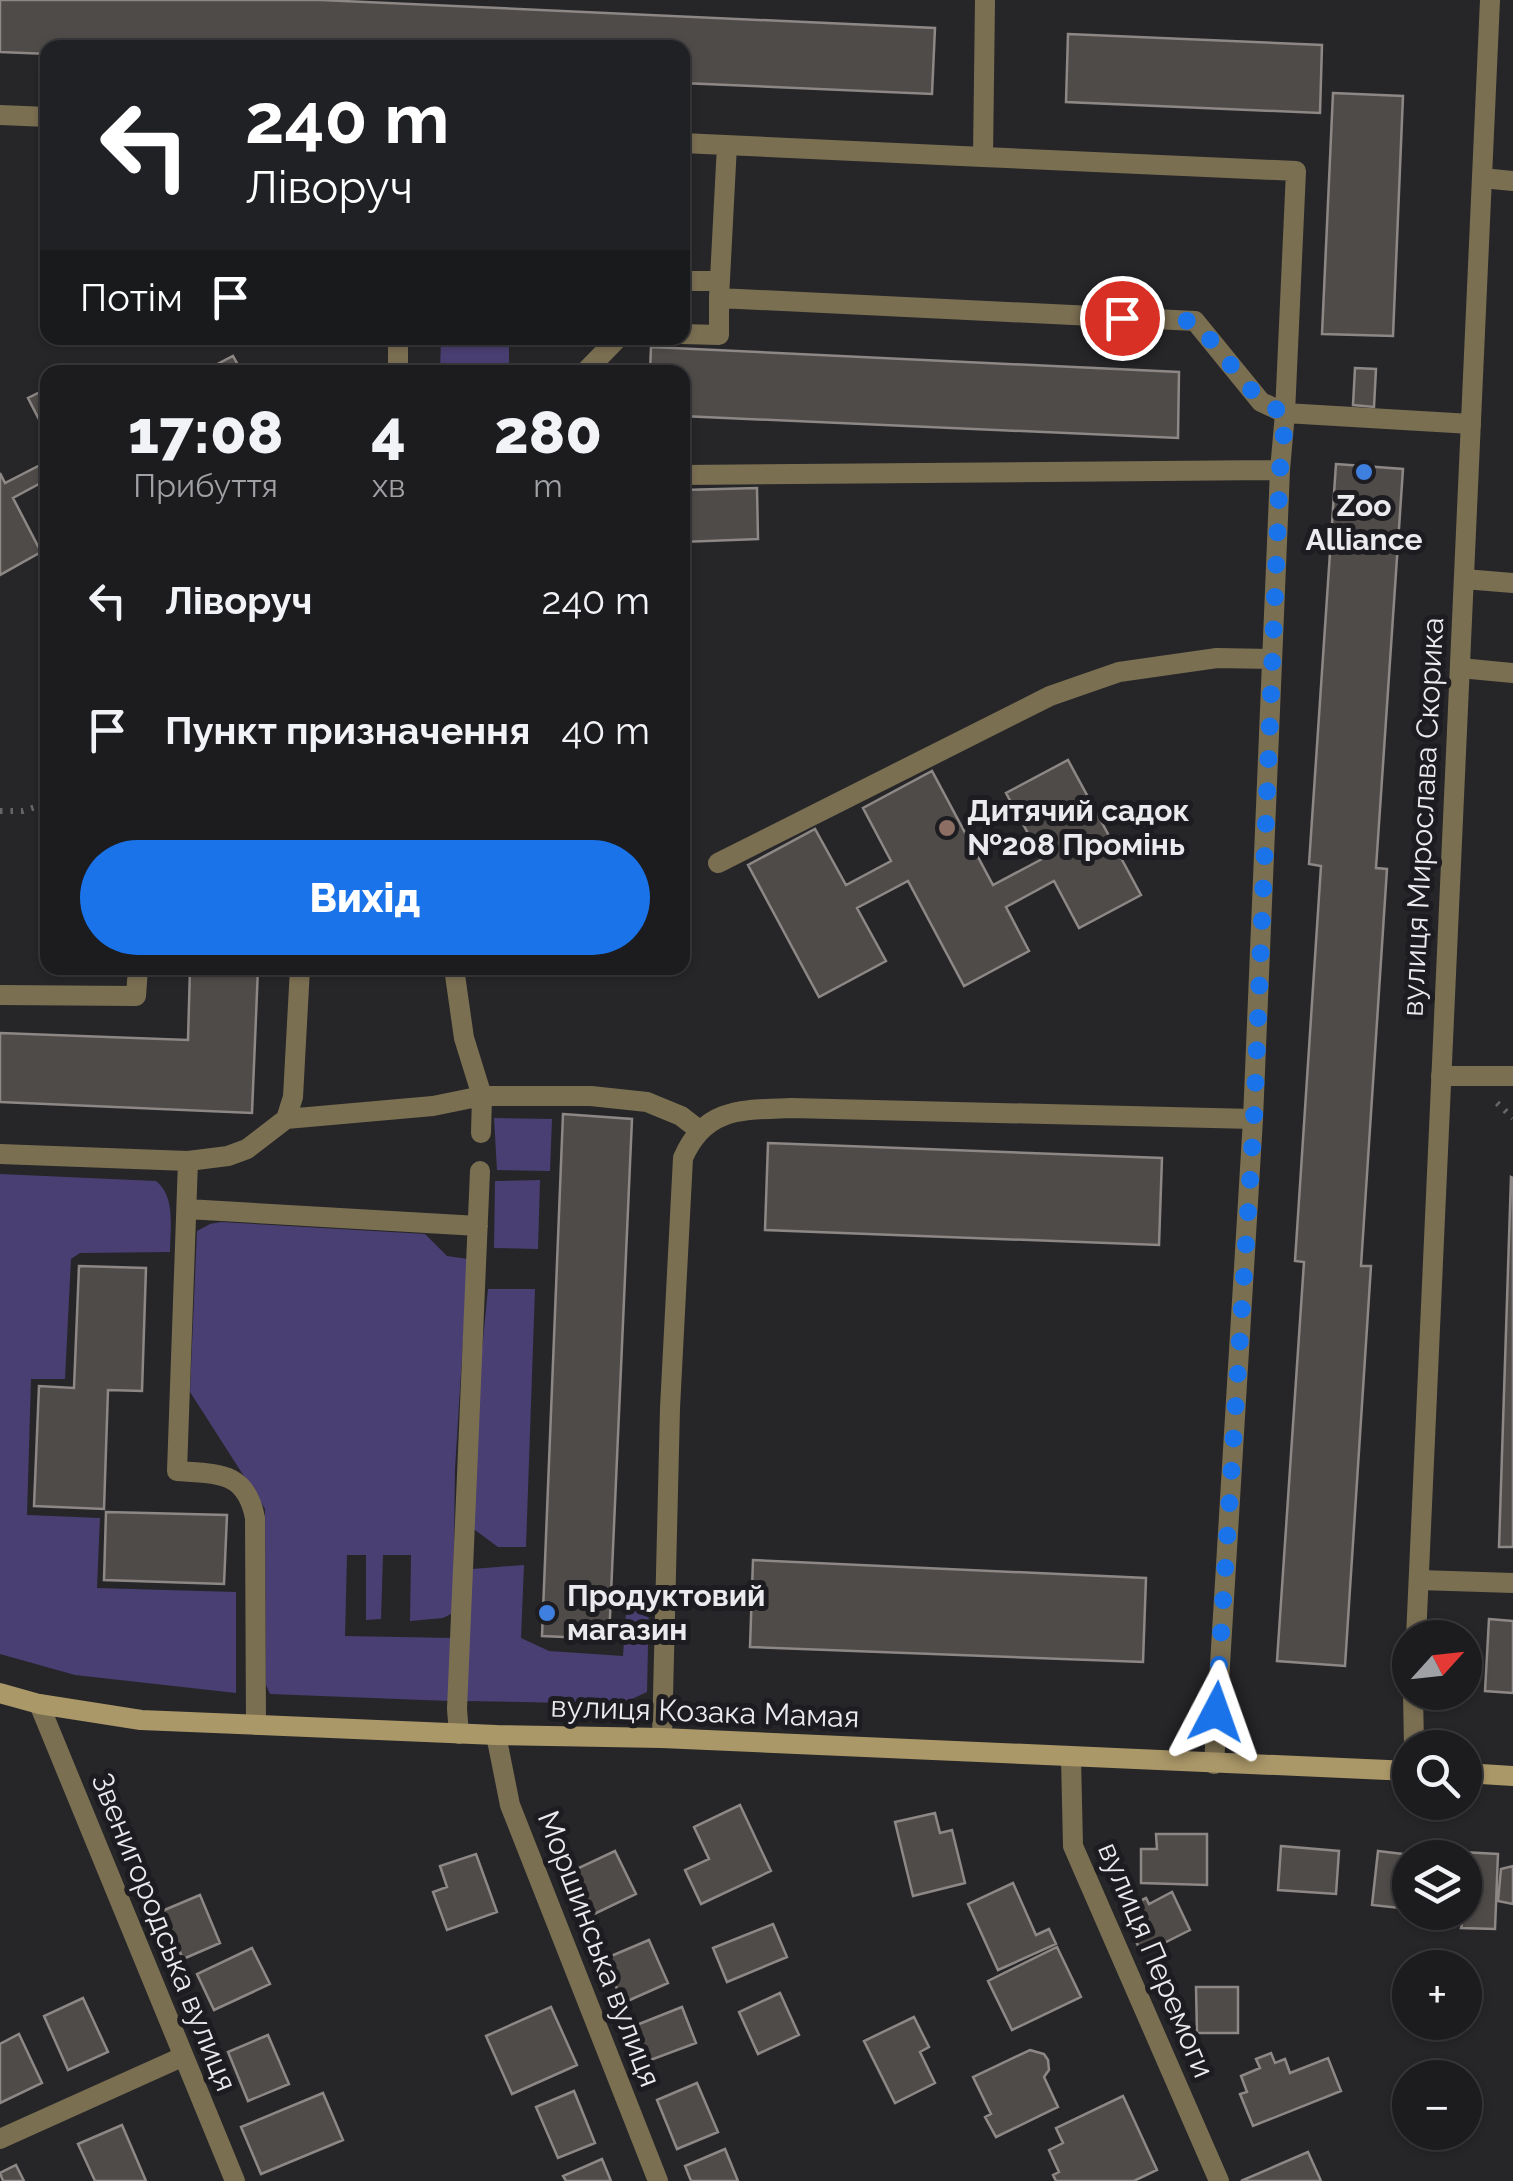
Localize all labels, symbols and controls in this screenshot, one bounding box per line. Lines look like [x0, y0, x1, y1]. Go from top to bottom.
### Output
text: 240 m [245, 77, 449, 159]
icon: left [80, 80, 210, 210]
text: Ліворуч [245, 161, 413, 214]
icon: arrive [203, 270, 258, 325]
text: Потім [80, 275, 183, 320]
pin [1080, 276, 1165, 361]
icon: arrive [1095, 291, 1150, 346]
text: 17:08 [128, 397, 283, 467]
text: 4 [371, 397, 406, 467]
text: 280 [494, 397, 602, 467]
marker: Zoo Alliance [1353, 461, 1375, 483]
text: Прибуття [133, 467, 278, 504]
text: хв [372, 467, 405, 504]
text: m [533, 467, 563, 504]
place label: Zoo Alliance [1306, 488, 1422, 557]
icon: left [80, 573, 135, 628]
text: Ліворуч [165, 578, 312, 623]
text: 240 m [542, 578, 650, 623]
street label: вулиця Мирослава Скорика [1395, 617, 1450, 1017]
icon: arrive [80, 703, 135, 758]
text: Пункт призначення [165, 708, 530, 753]
text: 40 m [561, 708, 650, 753]
place label: Дитячий садок №208 Промінь [967, 793, 1190, 862]
marker: Дитячий садок №208 Промінь [936, 817, 958, 839]
button: Вихід [80, 840, 650, 955]
place label: Продуктовий магазин [567, 1578, 765, 1647]
marker: Продуктовий магазин [536, 1602, 558, 1624]
north arrow [1392, 1620, 1482, 1710]
map controls [1392, 1620, 1482, 2150]
position arrow [1164, 1660, 1268, 1764]
street label: вулиця Козака Мамая [550, 1689, 860, 1734]
button: search [1392, 1730, 1482, 1820]
street label: Звенигородська вулиця [85, 1768, 244, 2096]
street label: Моршинська вулиця [531, 1806, 668, 2092]
street label: вулиця Перемоги [1091, 1837, 1222, 2083]
button: layers [1392, 1840, 1482, 1930]
button: + [1392, 1950, 1482, 2040]
button: − [1392, 2060, 1482, 2150]

